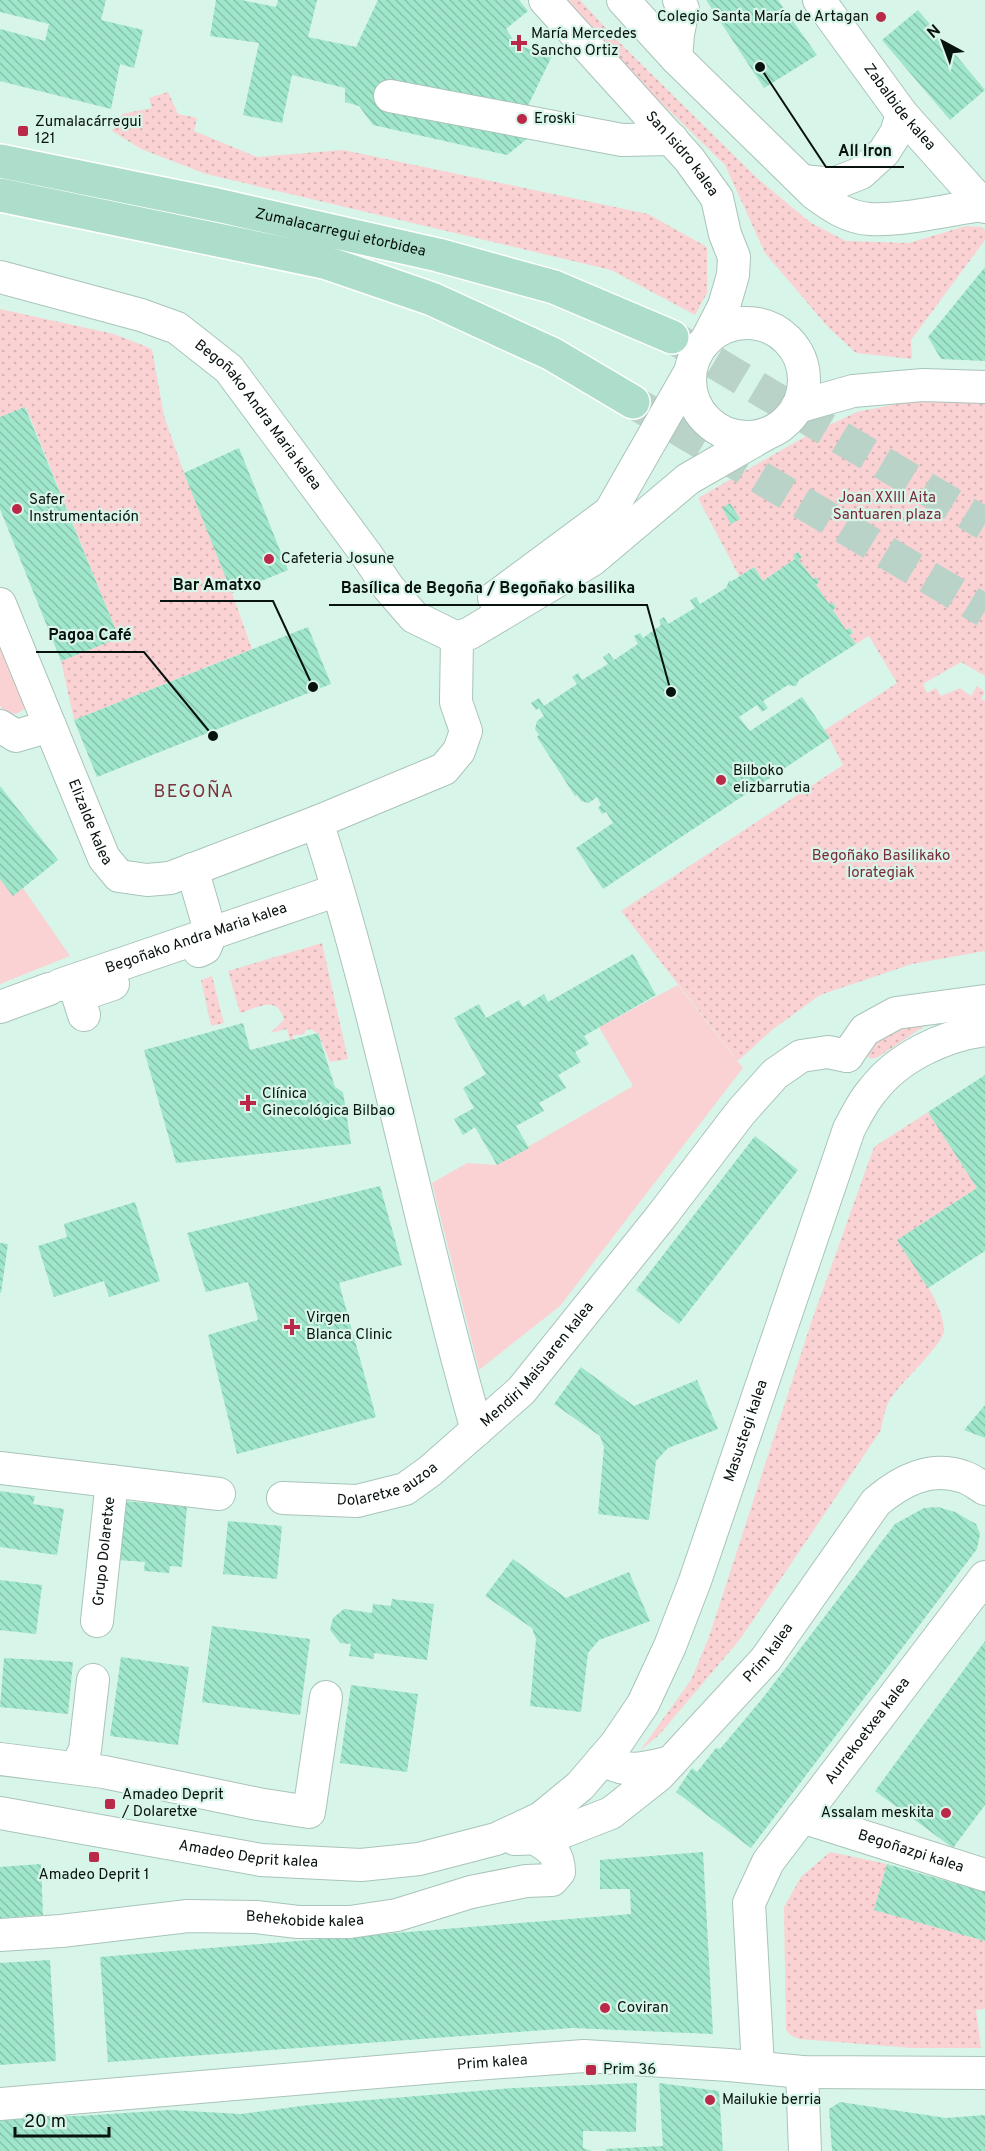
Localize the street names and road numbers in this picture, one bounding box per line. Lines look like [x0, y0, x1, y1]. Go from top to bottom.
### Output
street label: Zabalbide kalea [859, 60, 940, 155]
street label: San Isidro kalea [641, 107, 722, 200]
street label: Zumalacarregui etorbidea [253, 204, 428, 261]
street label: Begoñako Andra Maria kalea [190, 336, 325, 494]
street label: Elizalde kalea [63, 776, 116, 870]
street label: Begoñako Andra Maria kalea [103, 899, 290, 978]
street label: Mendiri Maisuaren kalea [477, 1298, 598, 1432]
street label: Masustegi kalea [720, 1377, 772, 1485]
street label: Dolaretxe auzoa [336, 1459, 442, 1511]
street label: Grupo Dolaretxe [89, 1496, 120, 1607]
street label: Prim kalea [739, 1620, 798, 1687]
street label: Aurrekoetxea kalea [821, 1674, 914, 1788]
street label: Begoñazpi kalea [855, 1826, 966, 1877]
street label: Amadeo Deprit kalea [177, 1836, 319, 1872]
street label: Behekobide kalea [246, 1907, 365, 1932]
street label: Prim kalea [456, 2051, 528, 2075]

